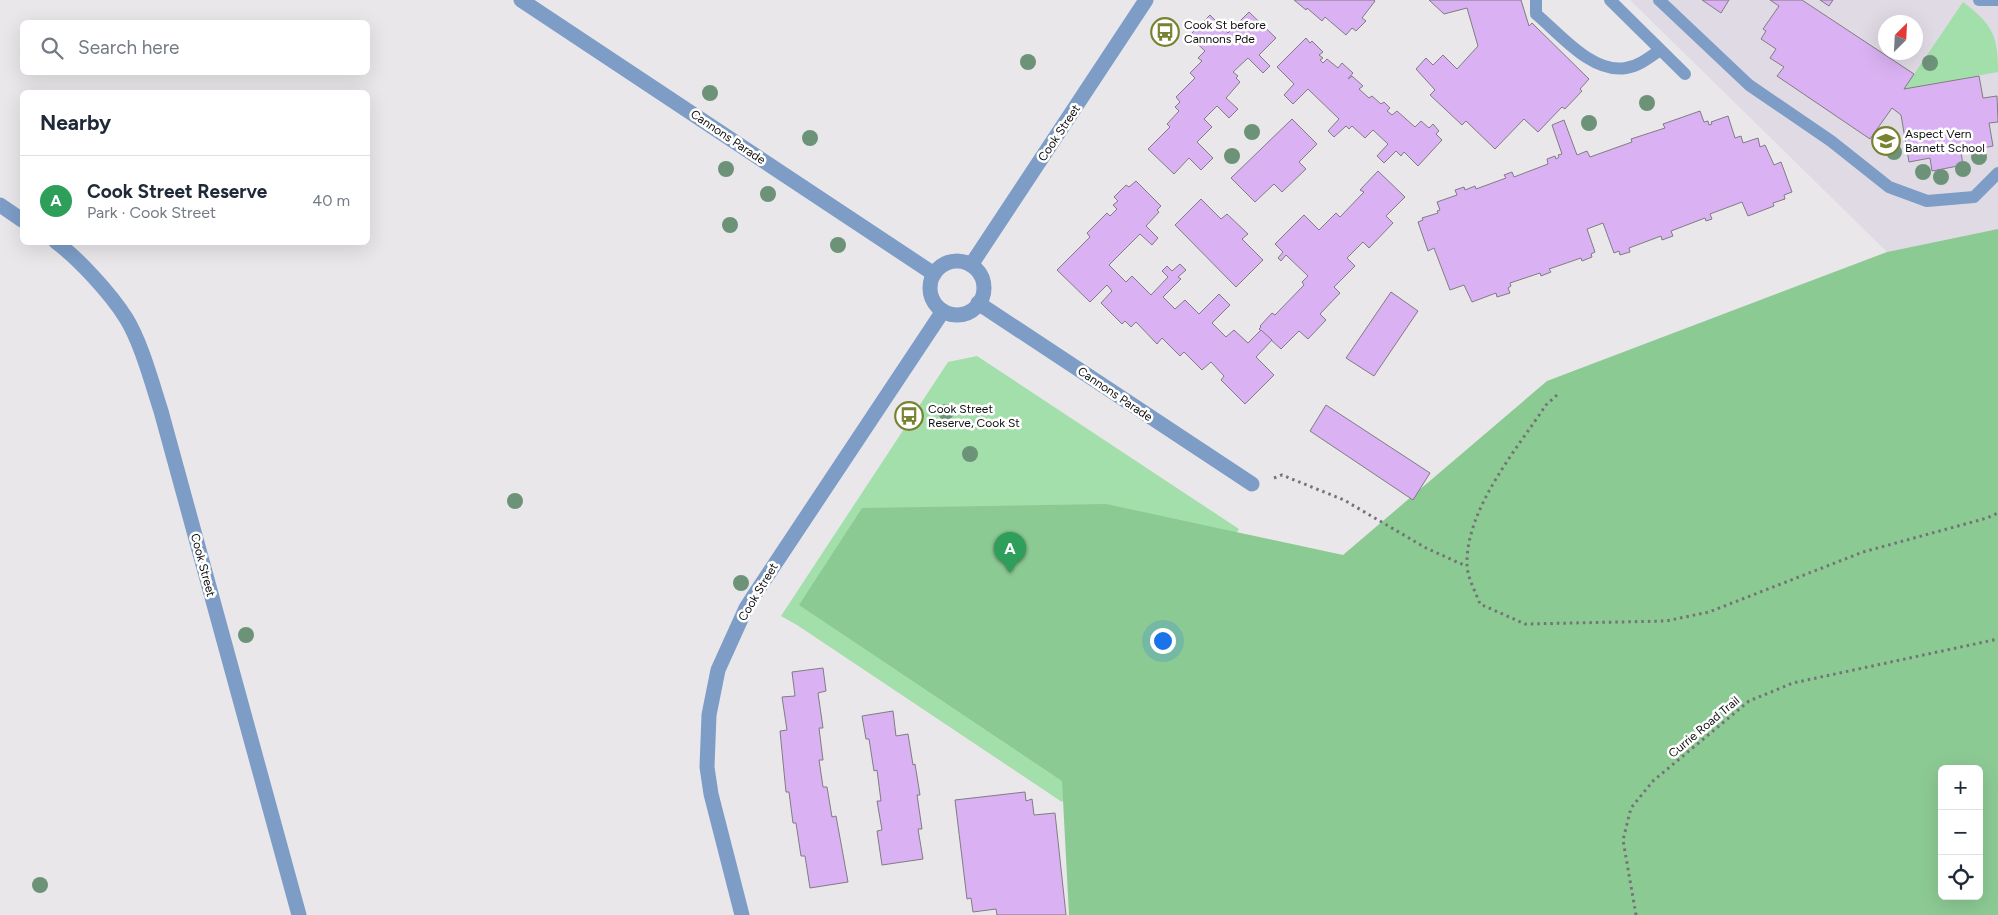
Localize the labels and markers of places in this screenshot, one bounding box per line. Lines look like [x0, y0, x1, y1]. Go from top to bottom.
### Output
bus stop icon: Cook St before Cannons Pde [1150, 17, 1180, 47]
place label: Cook St before Cannons Pde [1184, 18, 1266, 46]
school or university icon: Aspect Vern Barnett School [1871, 126, 1901, 156]
place label: Aspect Vern Barnett School [1905, 127, 1985, 155]
bus stop icon: Cook Street Reserve, Cook St [894, 401, 924, 431]
place label: Cook Street Reserve, Cook St [928, 402, 1020, 430]
pin: A [994, 532, 1026, 573]

